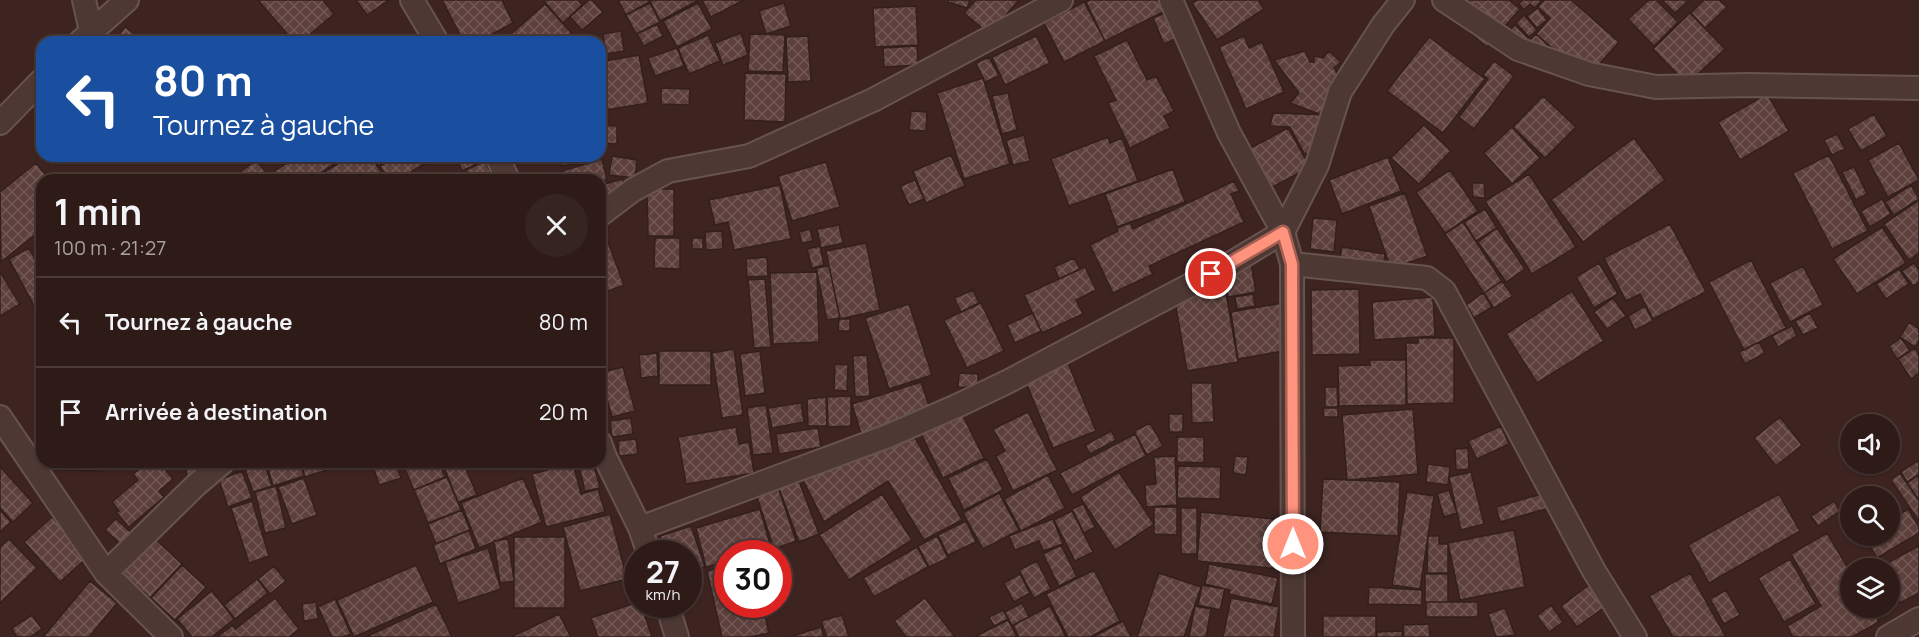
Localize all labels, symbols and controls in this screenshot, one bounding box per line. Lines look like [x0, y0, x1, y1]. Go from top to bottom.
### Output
text: 80 m [153, 51, 253, 109]
icon: left [54, 60, 132, 138]
text: Tournez à gauche [153, 106, 374, 143]
text: 1 min [54, 187, 142, 236]
button: close [525, 194, 588, 257]
text: 100 m · 21:27 [54, 234, 166, 261]
pin [1185, 248, 1236, 299]
icon: arrive [1194, 257, 1227, 290]
icon: left [54, 306, 87, 339]
text: Tournez à gauche [105, 307, 292, 337]
text: 80 m [539, 307, 588, 337]
icon: arrive [54, 396, 87, 429]
text: Arrivée à destination [105, 397, 328, 427]
text: 20 m [539, 397, 588, 427]
map controls [1840, 414, 1900, 618]
button: sound [1840, 414, 1900, 474]
button: search [1840, 486, 1900, 546]
position arrow [1261, 512, 1325, 576]
speed limit sign: 30 [714, 540, 792, 618]
text: 27 [646, 551, 680, 592]
button: layers [1840, 558, 1900, 618]
text: km/h [646, 584, 680, 605]

